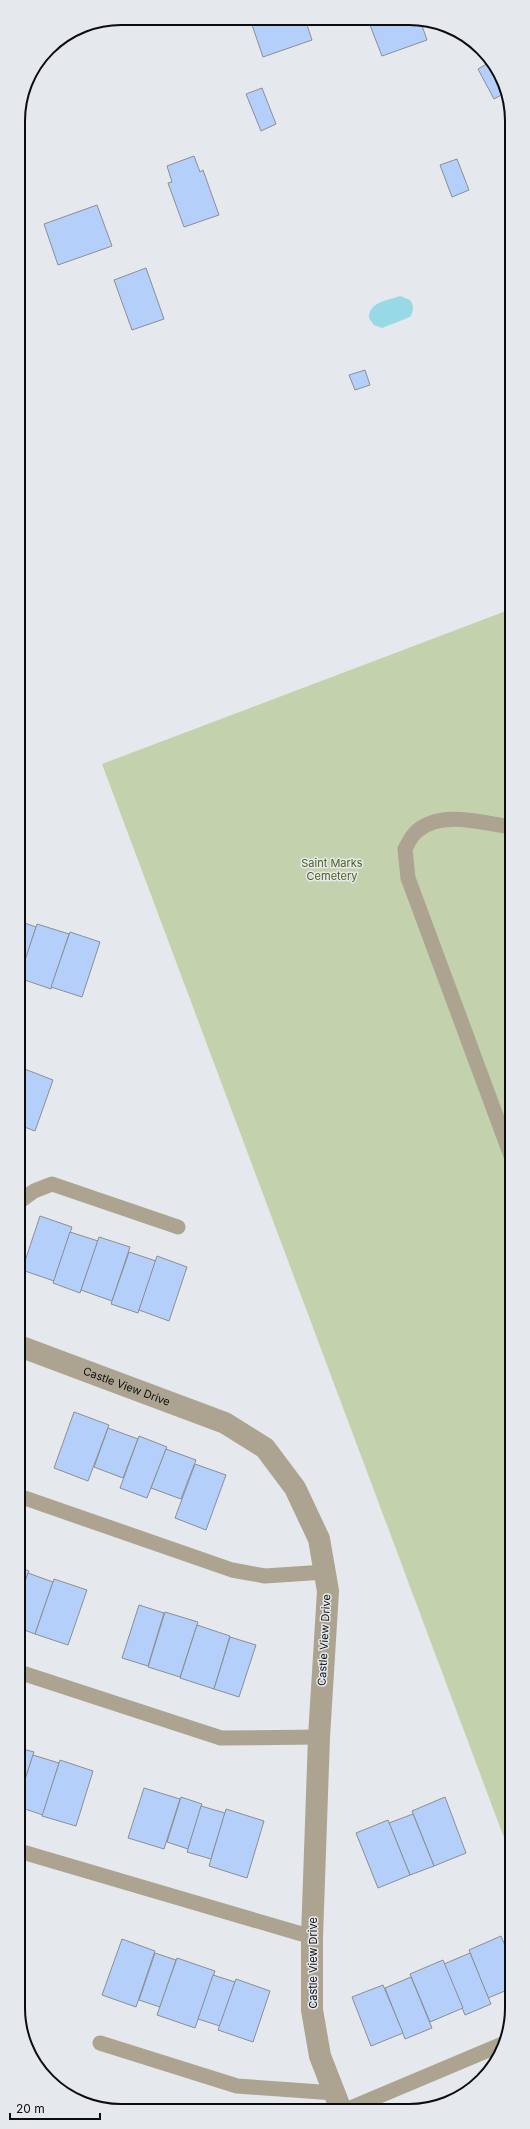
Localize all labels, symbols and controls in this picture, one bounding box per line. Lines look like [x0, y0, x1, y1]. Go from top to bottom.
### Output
park label: Saint Marks Cemetery [301, 856, 363, 883]
street label: Castle View Drive [81, 1364, 172, 1409]
street label: Castle View Drive [315, 1594, 333, 1686]
street label: Castle View Drive [306, 1917, 320, 2009]
scale bar [10, 2095, 100, 2121]
text: 20 m [16, 2101, 45, 2116]

